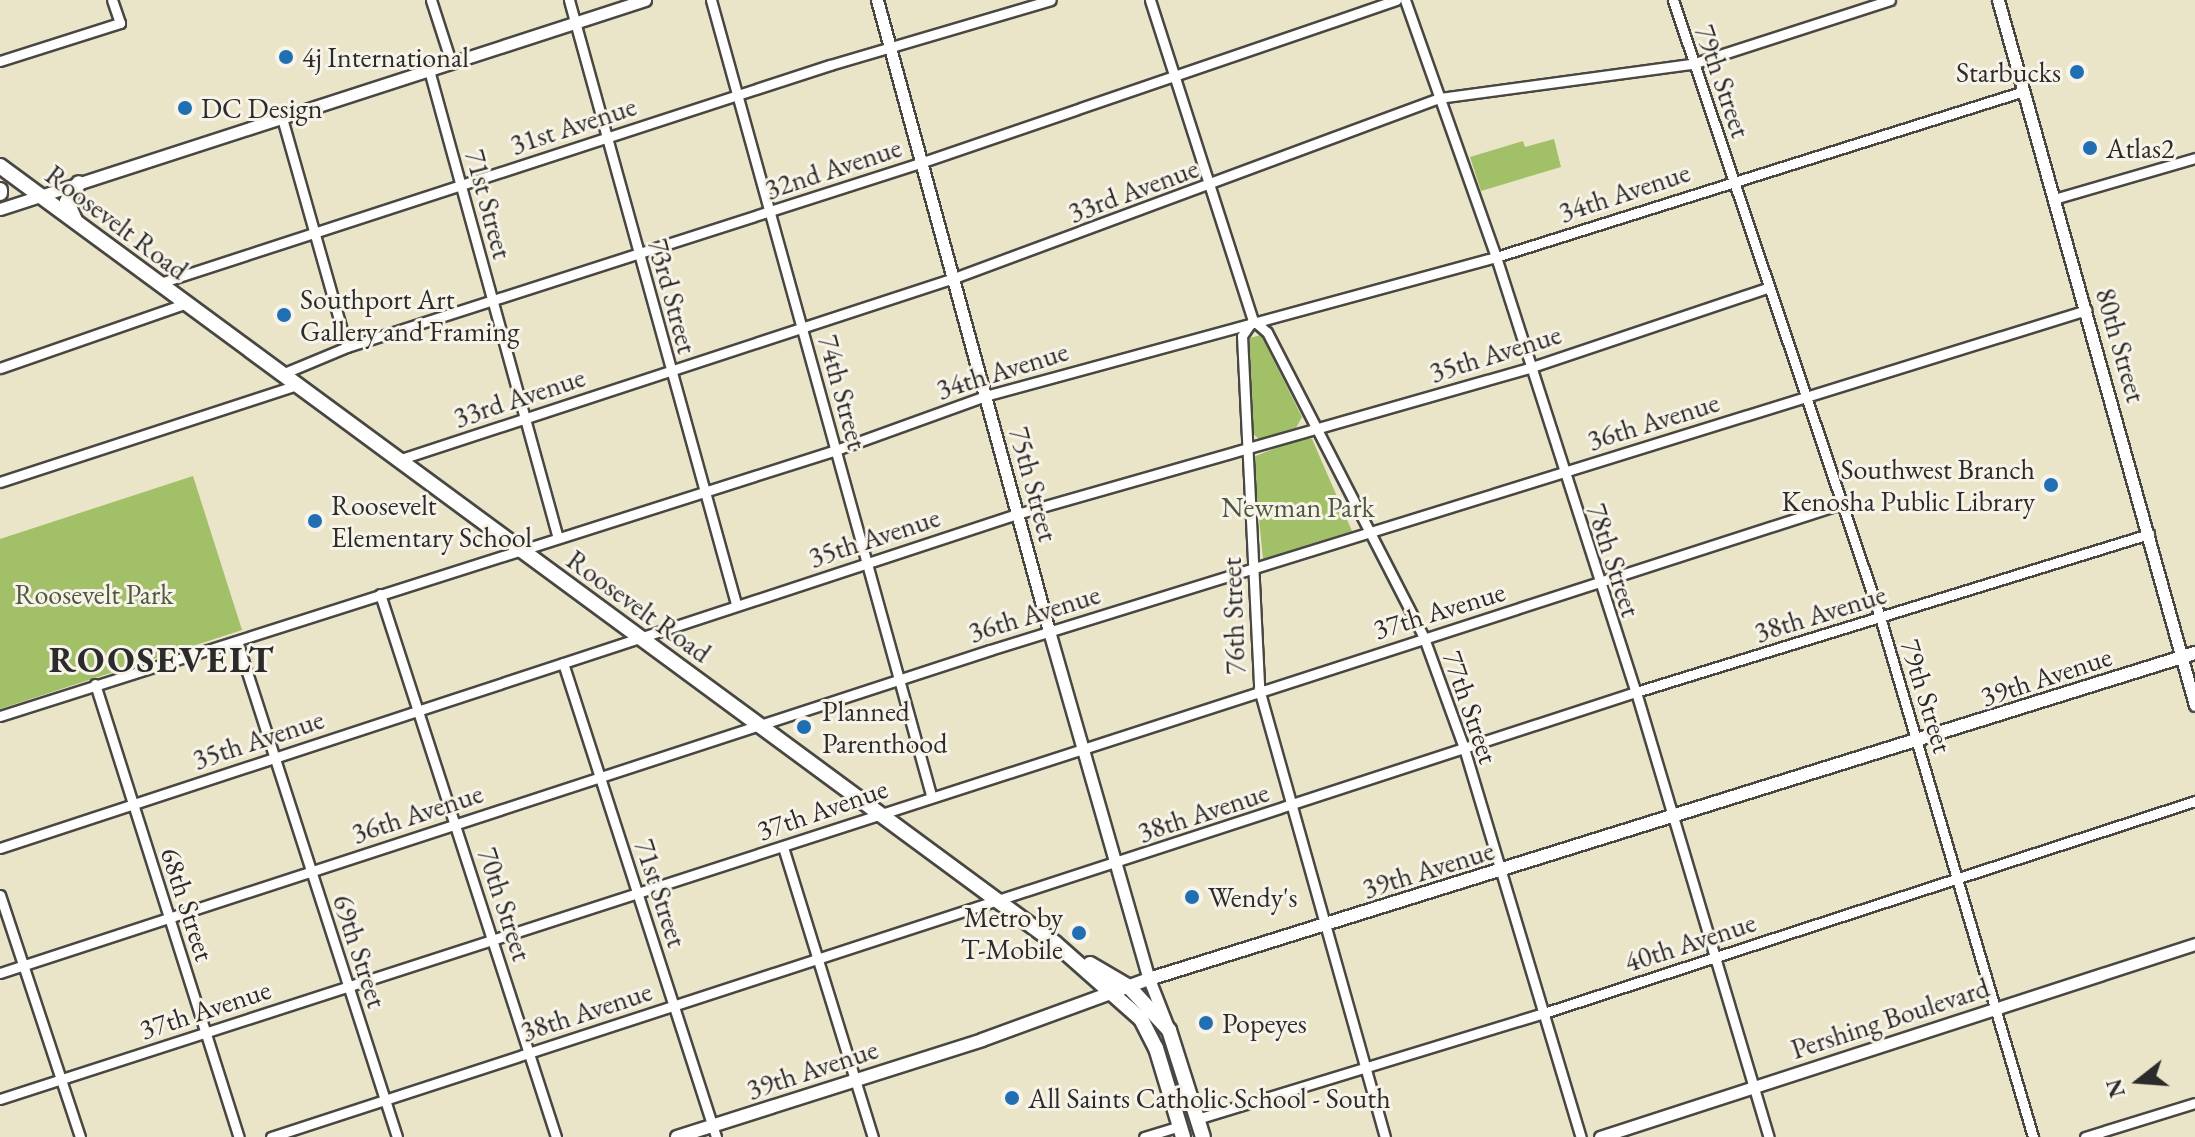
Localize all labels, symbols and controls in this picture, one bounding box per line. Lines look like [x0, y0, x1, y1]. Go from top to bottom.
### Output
street label: 79th Street [1688, 20, 1758, 142]
place label: 4j International [302, 40, 469, 74]
marker: 4j International [277, 48, 295, 66]
place label: Starbucks [1956, 55, 2061, 89]
marker: Starbucks [2068, 63, 2086, 81]
street label: 31st Avenue [506, 89, 640, 161]
place label: DC Design [201, 91, 322, 125]
marker: DC Design [176, 99, 194, 117]
street label: 32nd Avenue [760, 130, 906, 206]
place label: Atlas2 [2106, 131, 2175, 165]
marker: Atlas2 [2081, 139, 2099, 157]
street label: 71st Street [458, 146, 520, 262]
street label: 33rd Avenue [1063, 151, 1203, 229]
street label: 34th Avenue [1554, 155, 1694, 229]
street label: Roosevelt Road [39, 157, 195, 287]
street label: 73rd Street [642, 235, 704, 357]
place label: Southport Art Gallery and Framing [300, 282, 519, 348]
street label: 80th Street [2089, 284, 2153, 406]
marker: Southport Art Gallery and Framing [275, 306, 293, 324]
street label: 35th Avenue [1425, 317, 1565, 389]
street label: 74th Street [812, 331, 874, 453]
street label: 34th Avenue [932, 334, 1072, 406]
street label: 33rd Avenue [449, 360, 589, 434]
street label: 36th Avenue [1583, 385, 1723, 457]
street label: 75th Street [1003, 423, 1065, 545]
place label: Southwest Branch Kenosha Public Library [1782, 452, 2035, 518]
marker: Southwest Branch Kenosha Public Library [2042, 476, 2060, 494]
place label: Roosevelt Elementary School [331, 488, 532, 554]
park label: Newman Park [1221, 490, 1375, 524]
street label: 78th Street [1580, 499, 1648, 621]
street label: 35th Avenue [804, 500, 944, 574]
marker: Roosevelt Elementary School [306, 512, 324, 530]
street label: Roosevelt Road [560, 542, 718, 670]
street label: 76th Street [1214, 557, 1252, 675]
street label: 37th Avenue [1369, 574, 1509, 646]
park label: Roosevelt Park [15, 577, 173, 611]
street label: 36th Avenue [964, 577, 1104, 649]
street label: 38th Avenue [1750, 577, 1890, 649]
street label: 79th Street [1894, 635, 1960, 757]
district label: ROOSEVELT [49, 638, 275, 682]
street label: 39th Avenue [1976, 639, 2116, 713]
street label: 77th Street [1436, 646, 1506, 768]
place label: Planned Parenthood [822, 694, 947, 760]
street label: 35th Avenue [188, 702, 328, 776]
marker: Planned Parenthood [793, 716, 815, 738]
street label: 37th Avenue [752, 771, 892, 847]
street label: 38th Avenue [1133, 775, 1273, 849]
street label: 36th Avenue [347, 776, 487, 850]
street label: 39th Avenue [1358, 833, 1498, 905]
street label: 71st Street [628, 835, 694, 951]
street label: 68th Street [154, 843, 222, 965]
street label: 70th Street [471, 843, 539, 965]
place label: Wendy's [1208, 880, 1298, 914]
marker: Wendy's [1183, 888, 1201, 906]
street label: 69th Street [326, 890, 394, 1012]
place label: Metro by T-Mobile [961, 900, 1063, 966]
street label: 40th Avenue [1620, 905, 1760, 979]
marker: Metro by T-Mobile [1070, 924, 1088, 942]
street label: Pershing Boulevard [1787, 970, 1993, 1066]
street label: 37th Avenue [135, 972, 275, 1046]
street label: 38th Avenue [516, 974, 656, 1048]
place label: Popeyes [1222, 1006, 1307, 1040]
marker: Popeyes [1197, 1014, 1215, 1032]
street label: 39th Avenue [742, 1032, 882, 1106]
north arrow [2099, 1041, 2179, 1121]
text: N [2099, 1075, 2132, 1101]
place label: All Saints Catholic School - South [1028, 1081, 1391, 1115]
marker: All Saints Catholic School - South [1003, 1089, 1021, 1107]

